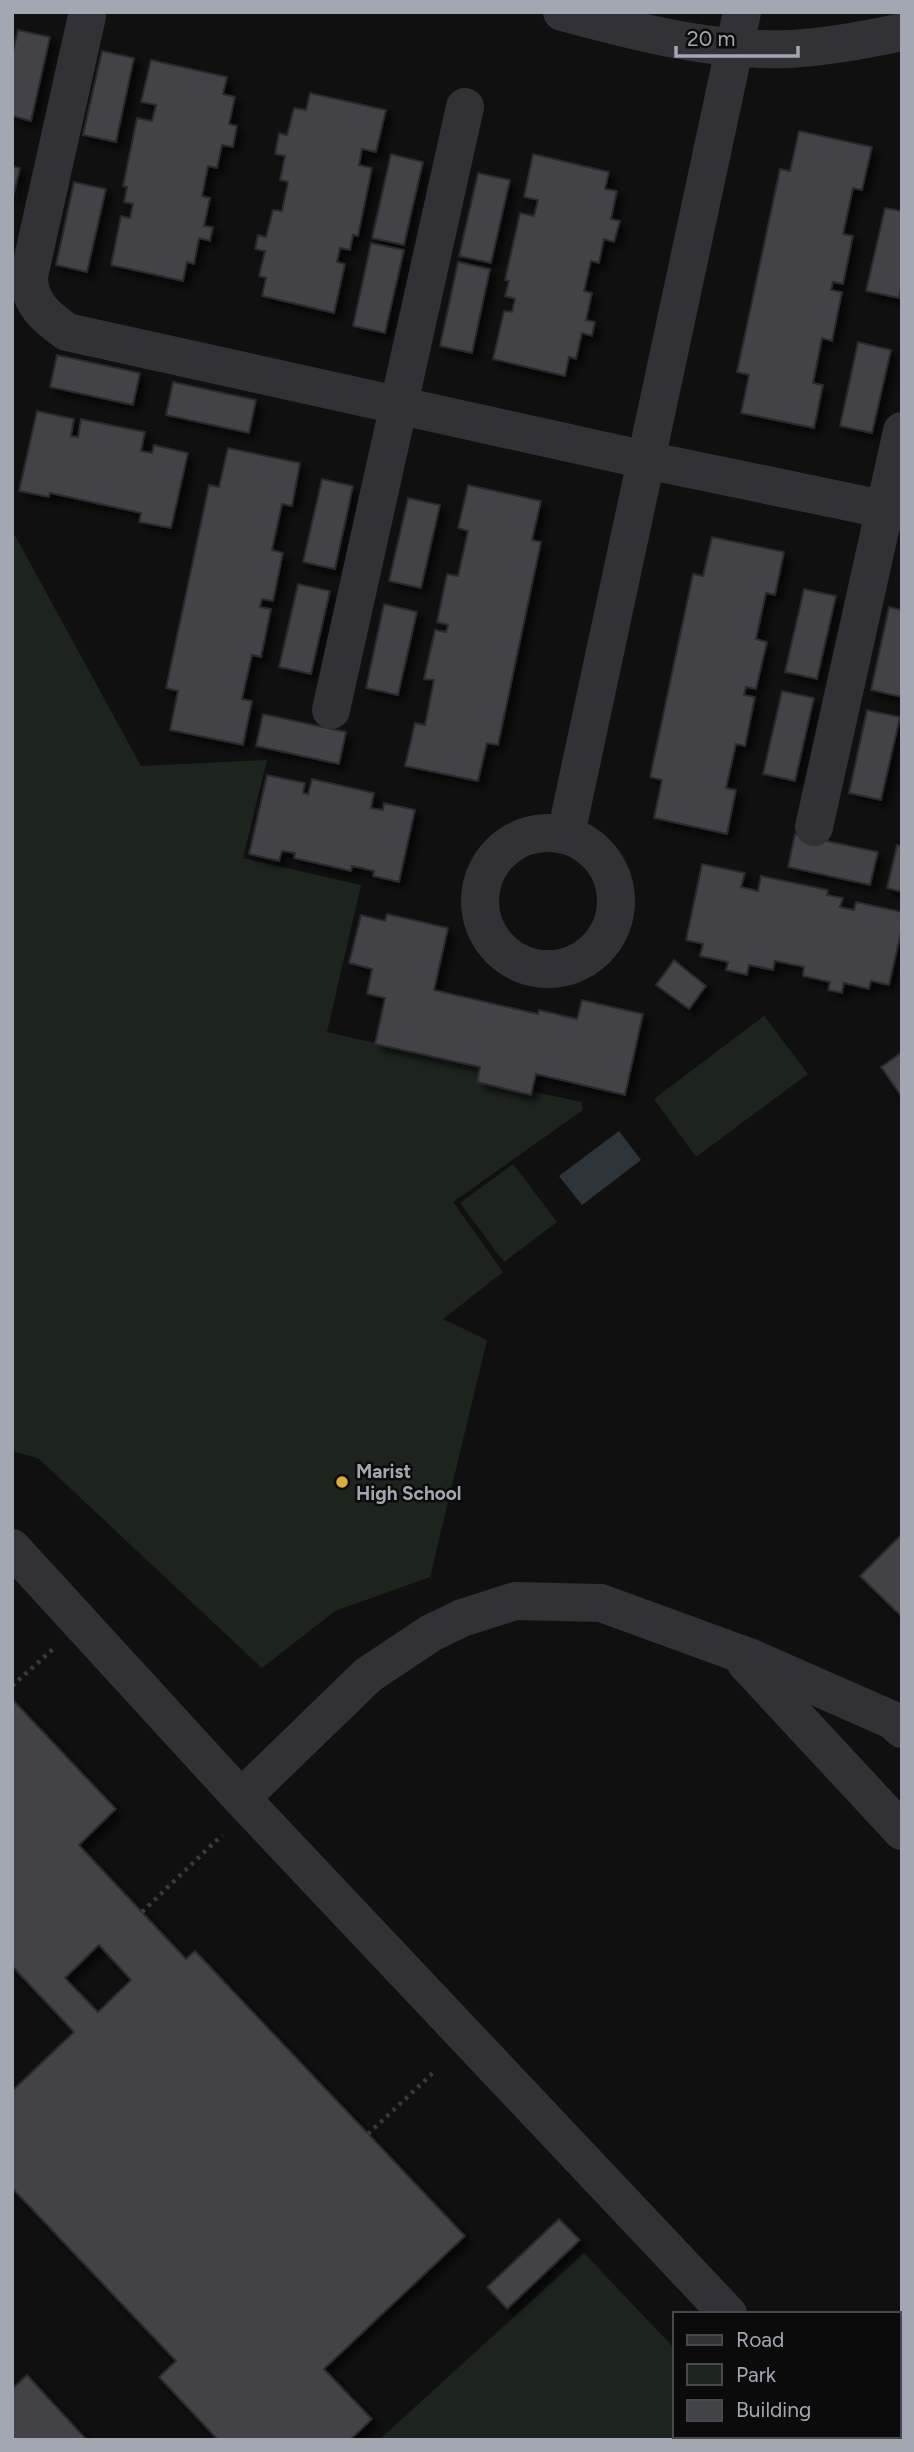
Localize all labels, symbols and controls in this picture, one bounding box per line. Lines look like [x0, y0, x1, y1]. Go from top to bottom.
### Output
scale bar [676, 14, 799, 58]
text: 20 m [687, 26, 735, 51]
place label: Marist High School [356, 1460, 462, 1505]
marker: Marist High School [334, 1474, 350, 1490]
legend [673, 2312, 900, 2438]
text: Road [736, 2327, 784, 2352]
text: Park [736, 2362, 777, 2387]
text: Building [736, 2397, 811, 2422]

